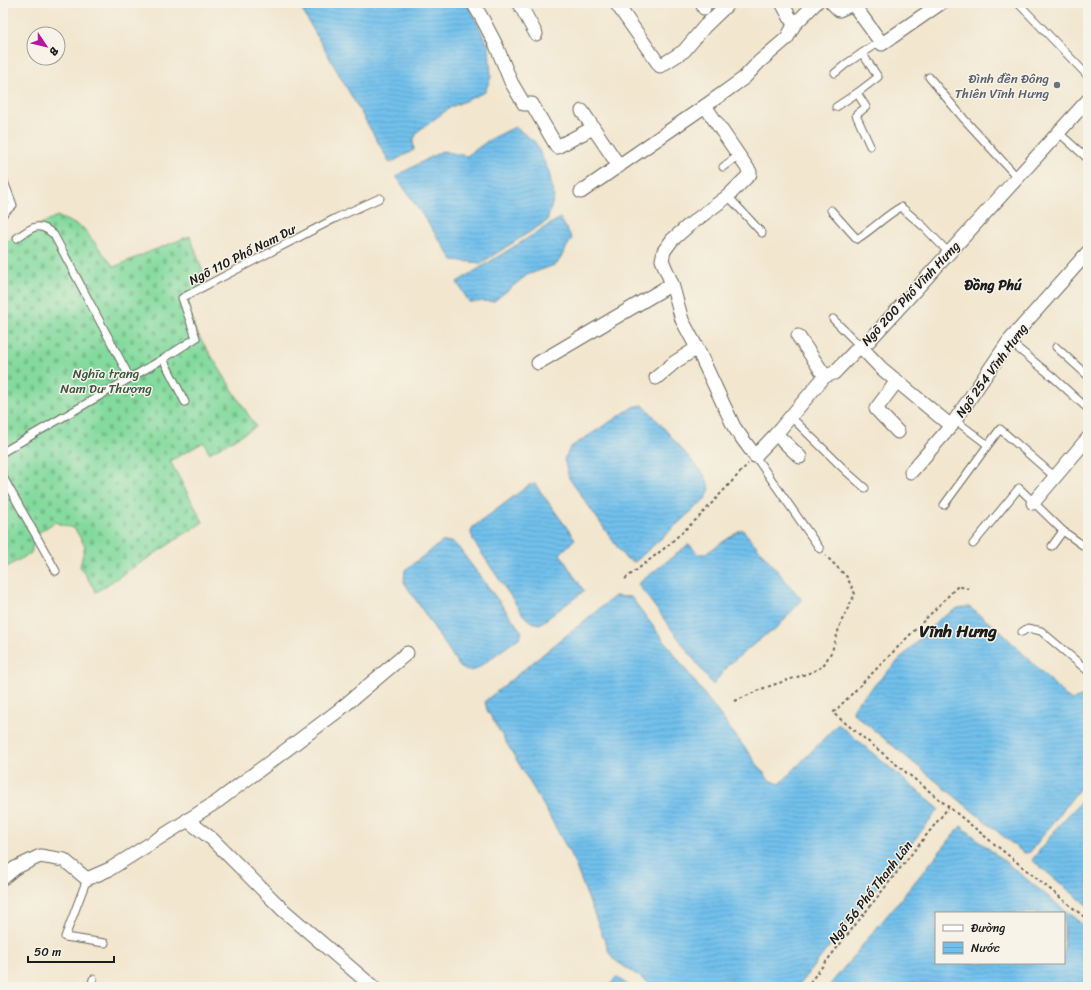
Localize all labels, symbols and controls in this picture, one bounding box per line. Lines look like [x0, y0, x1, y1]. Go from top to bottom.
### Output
north arrow [26, 26, 66, 66]
text: B [44, 43, 64, 60]
place label: Đình đền Đông Thiên Vĩnh Hưng [955, 67, 1049, 105]
marker: Đình đền Đông Thiên Vĩnh Hưng [1052, 80, 1062, 90]
street label: Ngõ 110 Phố Nam Dư [185, 217, 301, 291]
street label: Ngõ 200 Phố Vĩnh Hưng [855, 235, 966, 351]
district label: Đồng Phú [963, 273, 1022, 298]
street label: Ngõ 254 Vĩnh Hưng [949, 318, 1034, 422]
park label: Nghĩa trang Nam Dư Thượng [60, 362, 152, 400]
district label: Vĩnh Hưng [919, 616, 997, 646]
street label: Ngõ 56 Phố Thanh Lân [822, 835, 918, 949]
legend [935, 912, 1065, 964]
text: Đường [971, 917, 1005, 939]
text: Nước [971, 937, 1000, 959]
scale bar [28, 938, 114, 964]
text: 50 m [34, 941, 61, 963]

